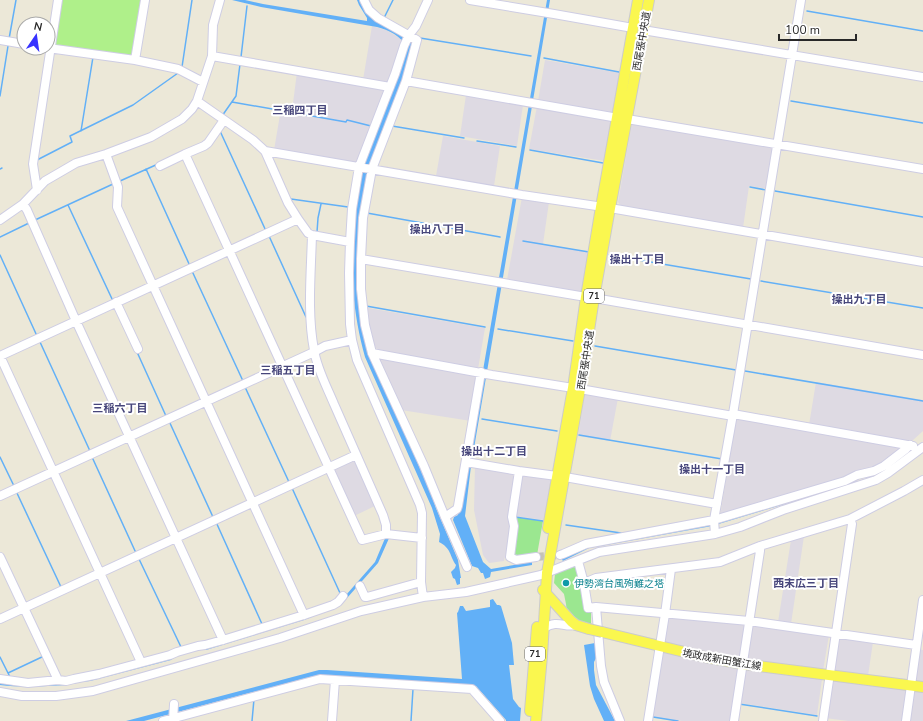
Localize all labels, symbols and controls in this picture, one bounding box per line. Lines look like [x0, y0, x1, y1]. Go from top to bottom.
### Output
street label: 西尾張中央道 [630, 10, 654, 72]
north arrow [16, 16, 56, 56]
scale bar [779, 16, 856, 42]
text: N [32, 19, 44, 35]
text: 100 m [785, 22, 820, 38]
district label: 三稲四丁目 [273, 103, 328, 118]
district label: 操出八丁目 [410, 222, 465, 237]
district label: 操出十丁目 [610, 252, 665, 267]
road number: 71 [584, 289, 604, 303]
district label: 操出九丁目 [832, 292, 887, 307]
street label: 西尾張中央道 [574, 329, 598, 391]
district label: 三稲五丁目 [261, 363, 316, 378]
district label: 三稲六丁目 [93, 401, 148, 416]
district label: 操出十二丁目 [461, 444, 527, 459]
district label: 操出十一丁目 [679, 462, 745, 477]
district label: 西末広三丁目 [773, 576, 839, 591]
place label: 伊勢湾台風殉難之塔 [574, 577, 664, 591]
marker: 伊勢湾台風殉難之塔 [561, 578, 571, 588]
street label: 境政成新田蟹江線 [681, 646, 762, 674]
road number: 71 [525, 647, 545, 661]

